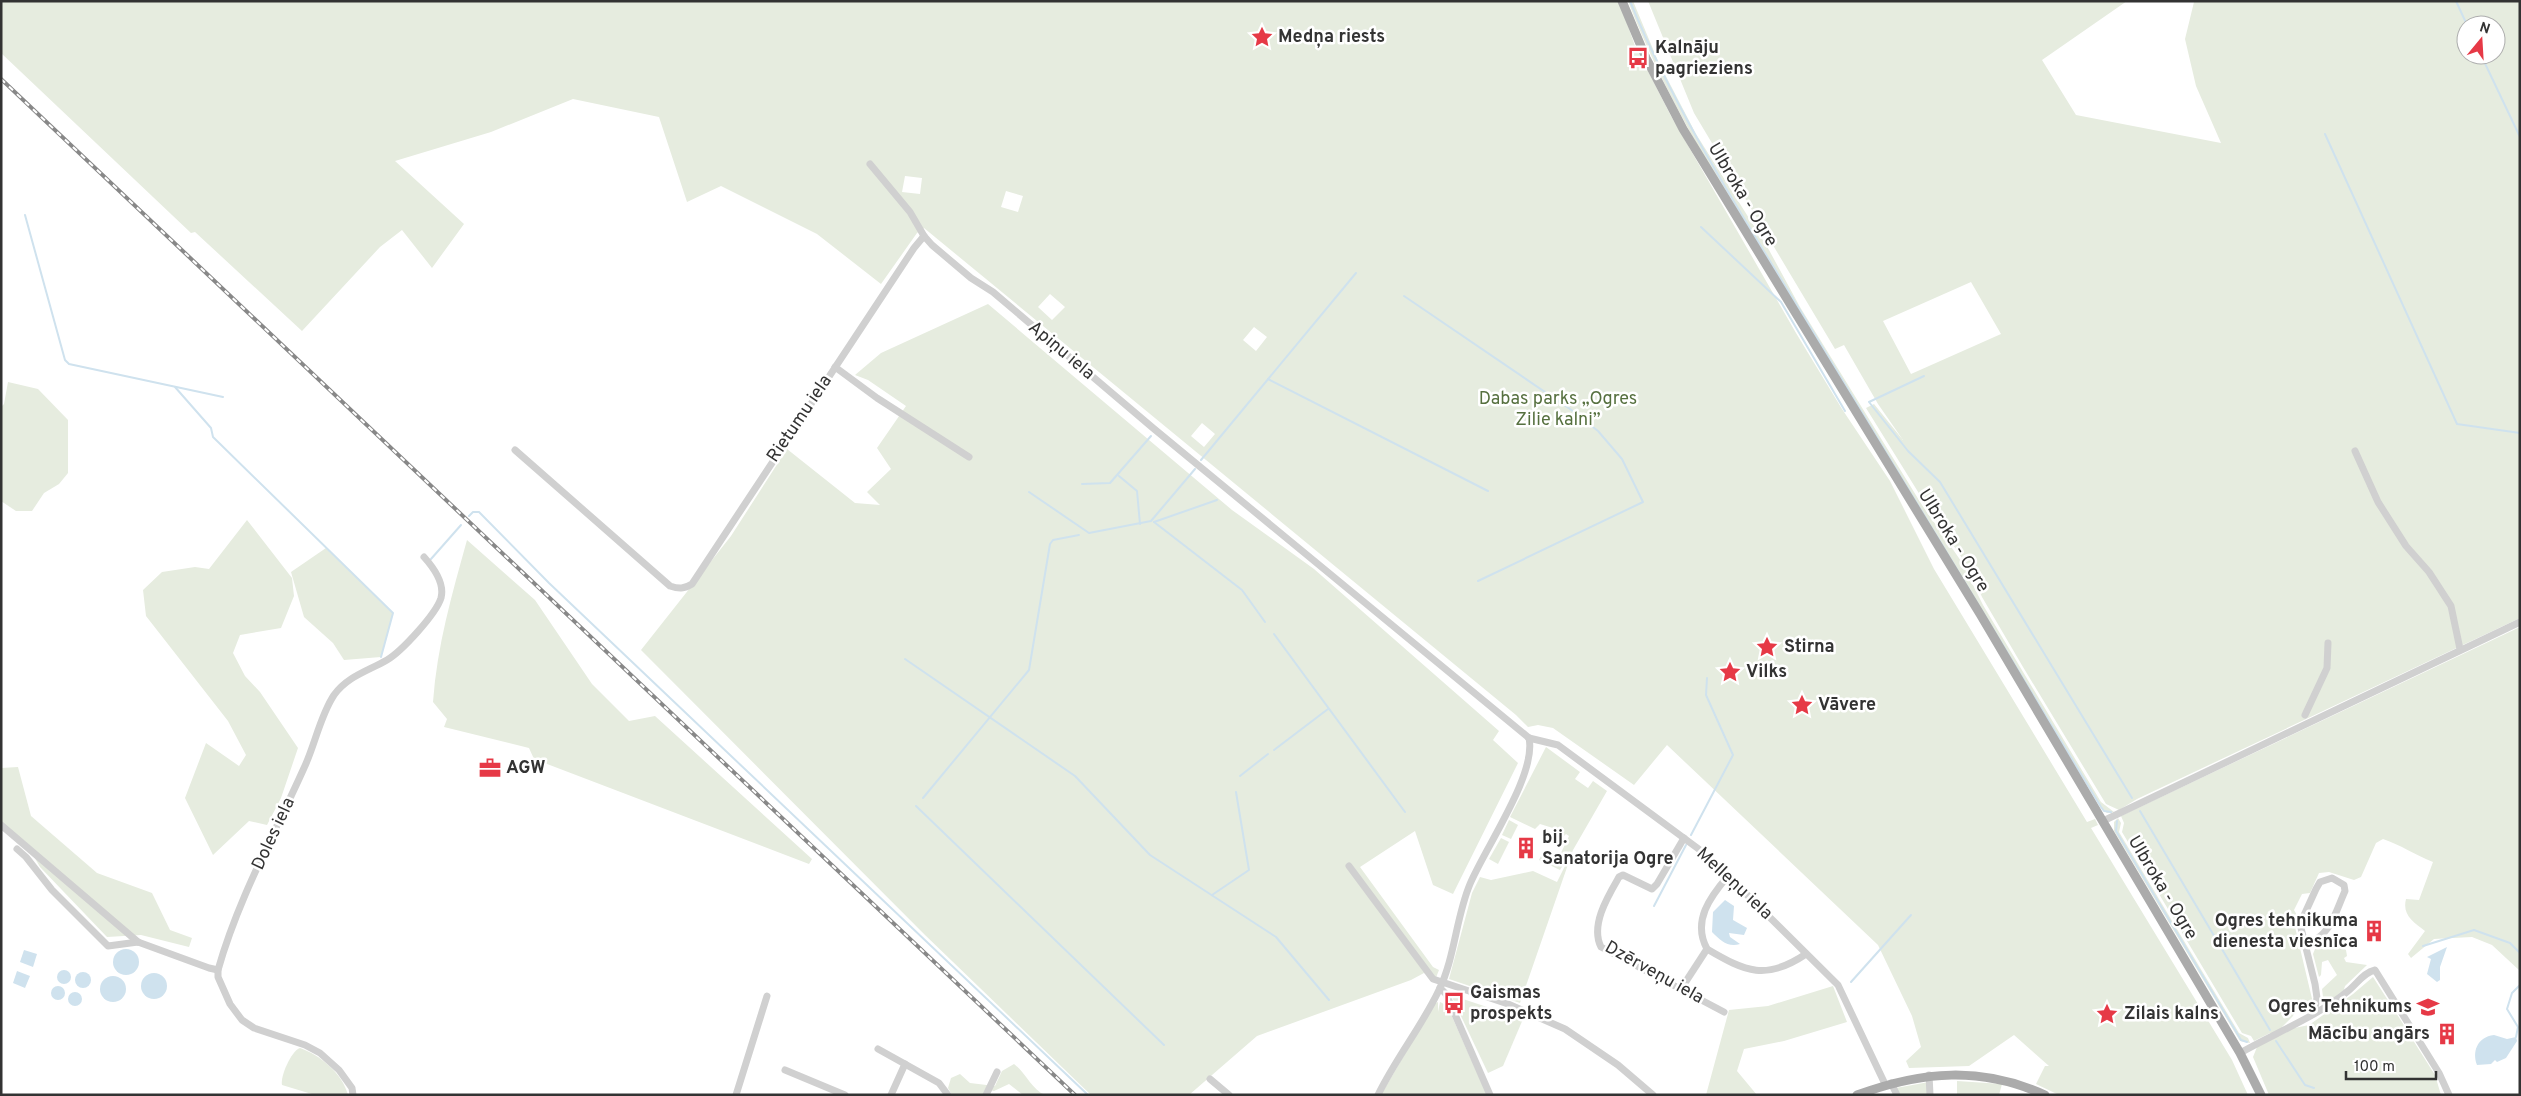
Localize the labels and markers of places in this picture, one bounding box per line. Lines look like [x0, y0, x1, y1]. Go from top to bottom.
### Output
place icon: Medņa riests [1249, 24, 1275, 50]
place label: Medņa riests [1278, 26, 1385, 49]
place label: Kalnāju pagrieziens [1655, 37, 1753, 81]
bus stop icon: Kalnāju pagrieziens [1625, 45, 1651, 71]
place icon: Stirna [1754, 634, 1780, 660]
place label: Stirna [1784, 636, 1835, 659]
place icon: Vilks [1717, 659, 1743, 685]
place label: Vilks [1746, 661, 1787, 684]
place icon: Vāvere [1789, 692, 1815, 718]
place label: Vāvere [1818, 694, 1876, 717]
office icon: AGW [477, 755, 503, 781]
place label: AGW [506, 757, 546, 780]
place label: bij. Sanatorija Ogre [1542, 827, 1673, 871]
building icon: bij. Sanatorija Ogre [1513, 835, 1539, 861]
place label: Ogres tehnikuma dienesta viesnīca [2212, 910, 2358, 954]
building icon: Ogres tehnikuma dienesta viesnīca [2361, 918, 2387, 944]
place label: Gaismas prospekts [1470, 982, 1552, 1026]
bus stop icon: Gaismas prospekts [1441, 990, 1467, 1016]
school or university icon: Ogres Tehnikums [2415, 994, 2441, 1020]
place label: Ogres Tehnikums [2268, 996, 2412, 1019]
place icon: Zilais kalns [2094, 1001, 2120, 1027]
place label: Zilais kalns [2124, 1003, 2219, 1026]
building icon: Mācību angārs [2434, 1021, 2460, 1047]
place label: Mācību angārs [2308, 1023, 2430, 1046]

